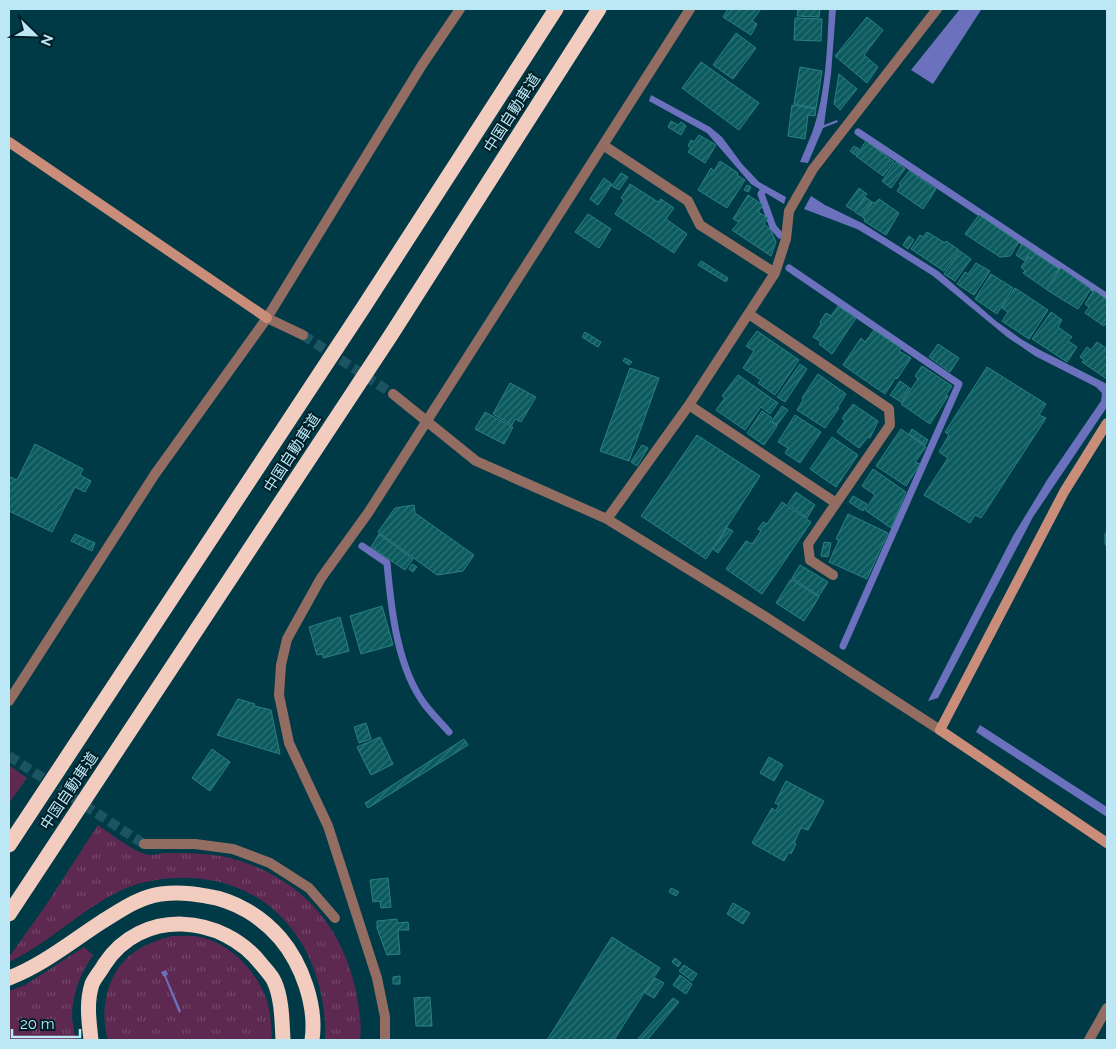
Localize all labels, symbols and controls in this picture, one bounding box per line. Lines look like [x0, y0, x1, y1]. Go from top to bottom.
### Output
north arrow [10, 10, 60, 60]
text: N [38, 32, 56, 48]
street label: 中国自動車道 [480, 70, 544, 156]
street label: 中国自動車道 [260, 410, 324, 496]
street label: 中国自動車道 [36, 749, 102, 833]
scale bar [12, 1006, 80, 1038]
text: 20 m [20, 1015, 55, 1033]

